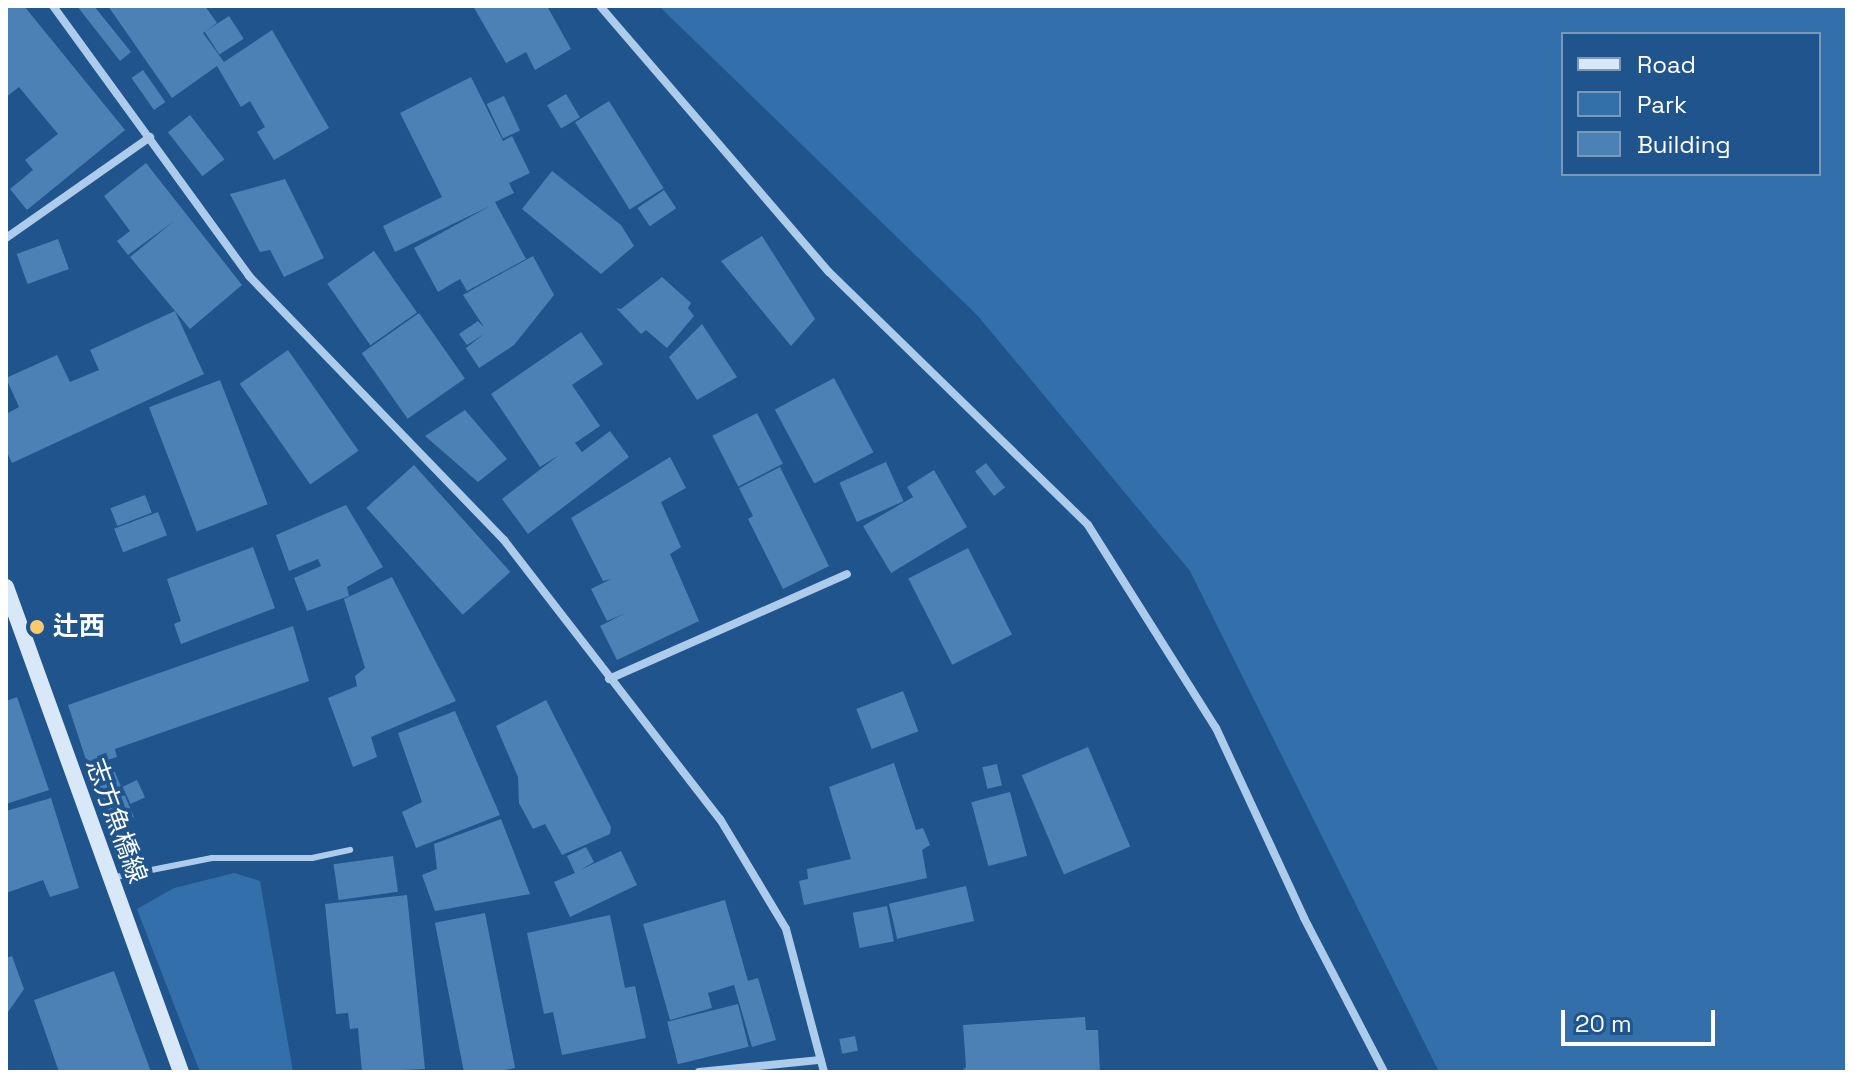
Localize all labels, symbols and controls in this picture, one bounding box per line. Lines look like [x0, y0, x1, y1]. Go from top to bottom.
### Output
legend [1561, 32, 1821, 176]
text: Road [1637, 49, 1696, 80]
text: Park [1637, 89, 1687, 120]
text: Building [1637, 129, 1731, 160]
place label: 辻西 [53, 611, 105, 643]
marker: 辻西 [28, 618, 46, 636]
street label: 志方魚橋線 [79, 755, 153, 887]
scale bar [1565, 994, 1719, 1044]
text: 20 m [1575, 1008, 1632, 1039]

